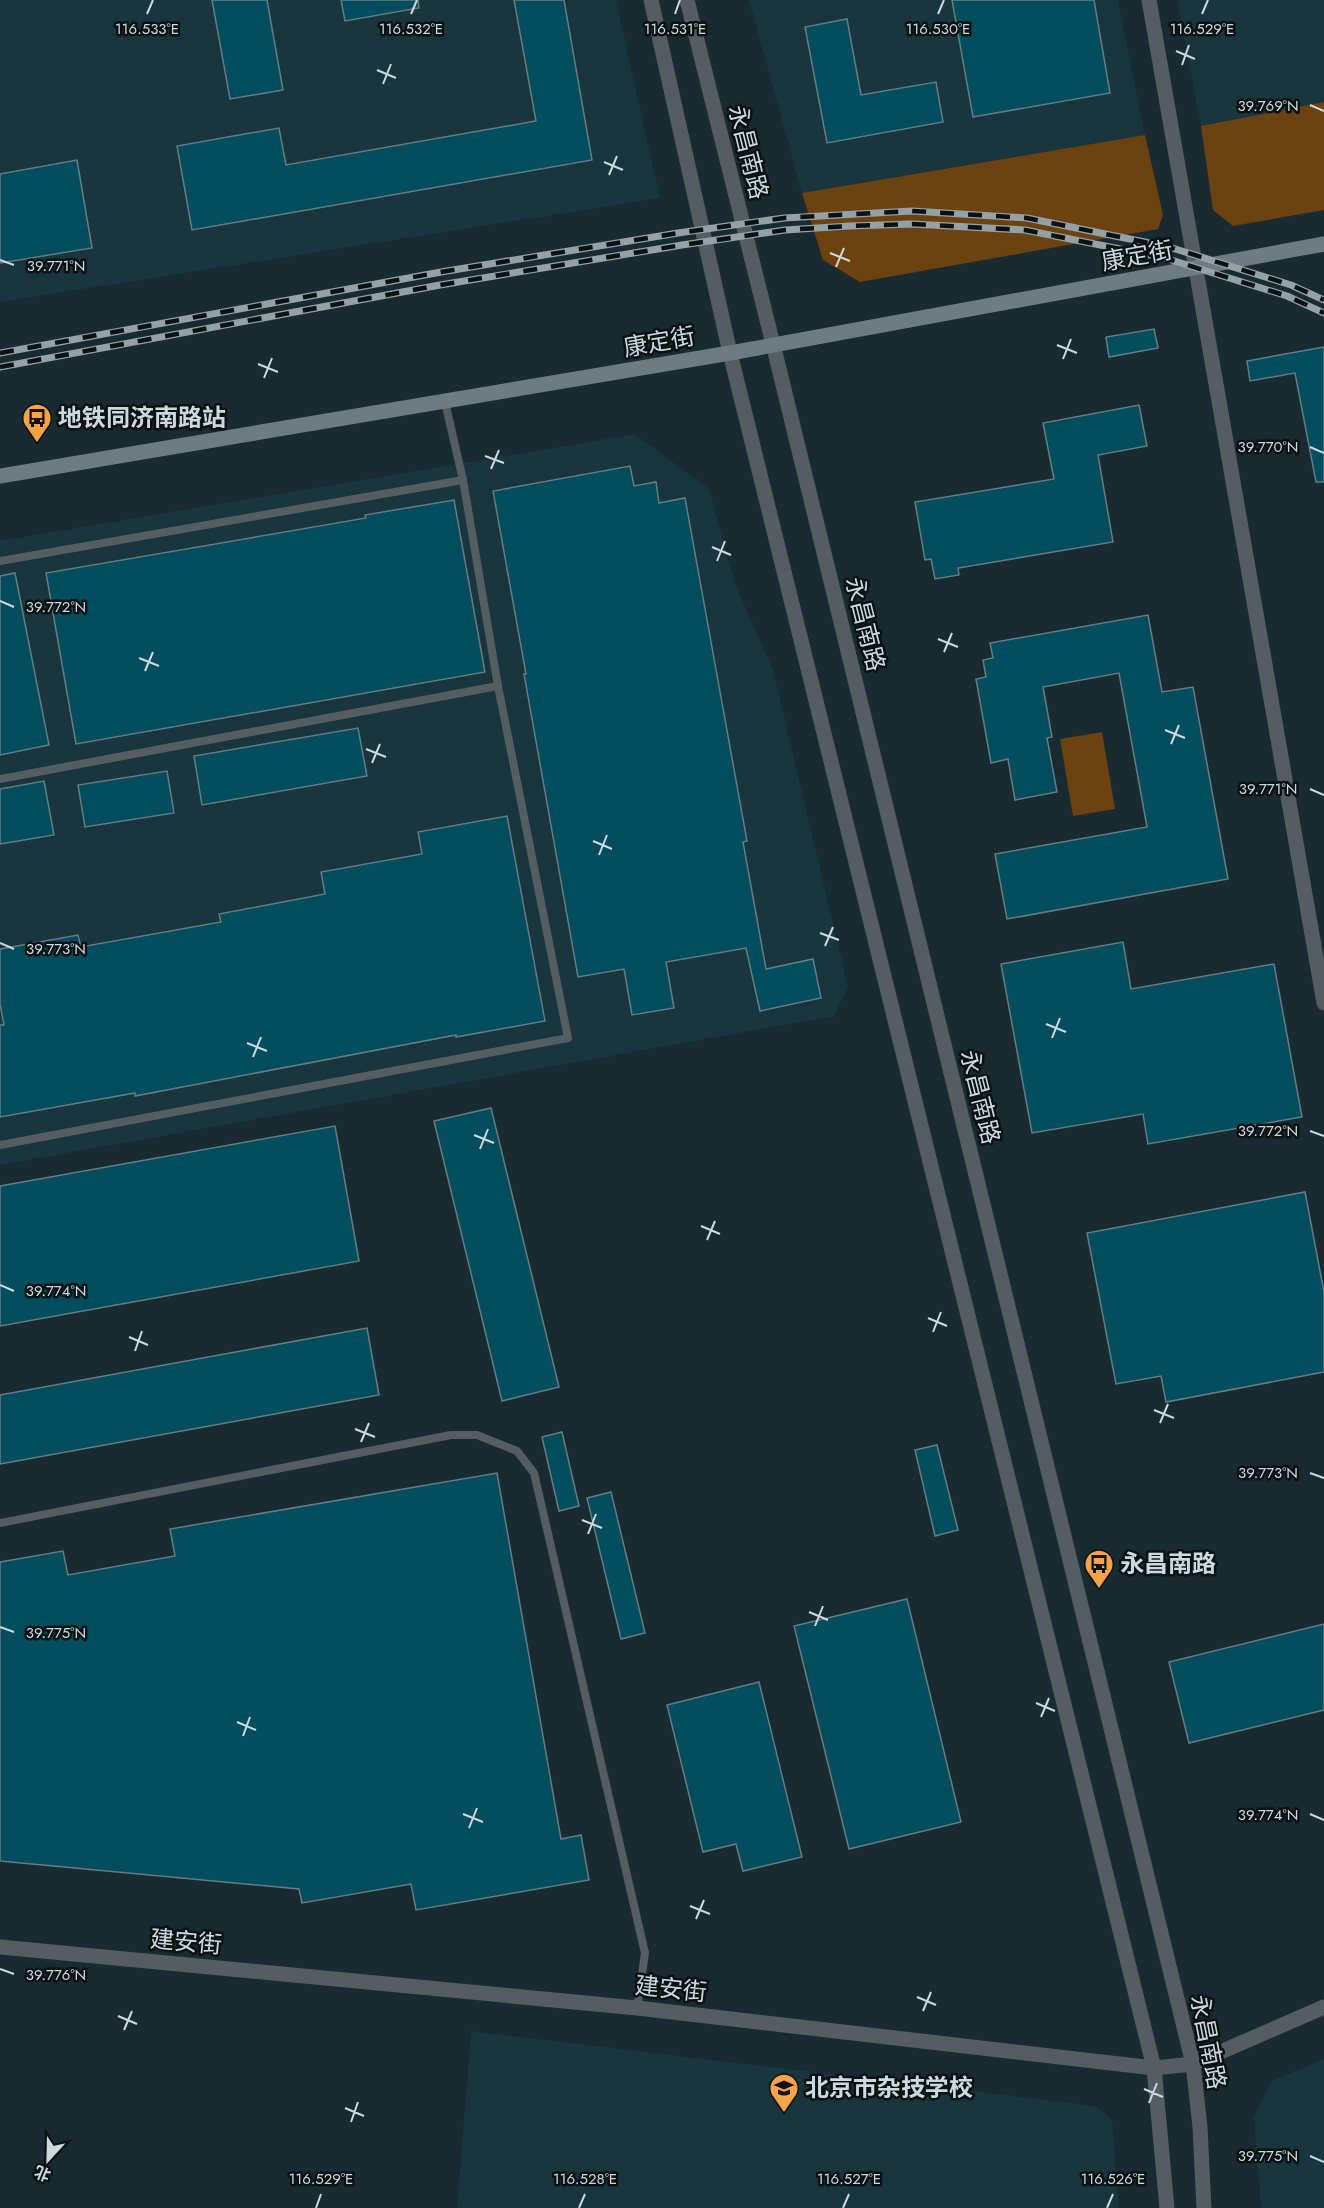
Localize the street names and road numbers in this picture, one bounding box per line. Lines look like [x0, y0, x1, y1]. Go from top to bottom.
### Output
street label: 永昌南路 [720, 101, 777, 203]
street label: 康定街 [1098, 232, 1175, 279]
street label: 康定街 [620, 318, 697, 365]
street label: 永昌南路 [837, 573, 894, 675]
street label: 永昌南路 [952, 1046, 1009, 1148]
street label: 建安街 [149, 1921, 223, 1962]
street label: 建安街 [633, 1967, 709, 2010]
street label: 永昌南路 [1182, 1991, 1235, 2092]

